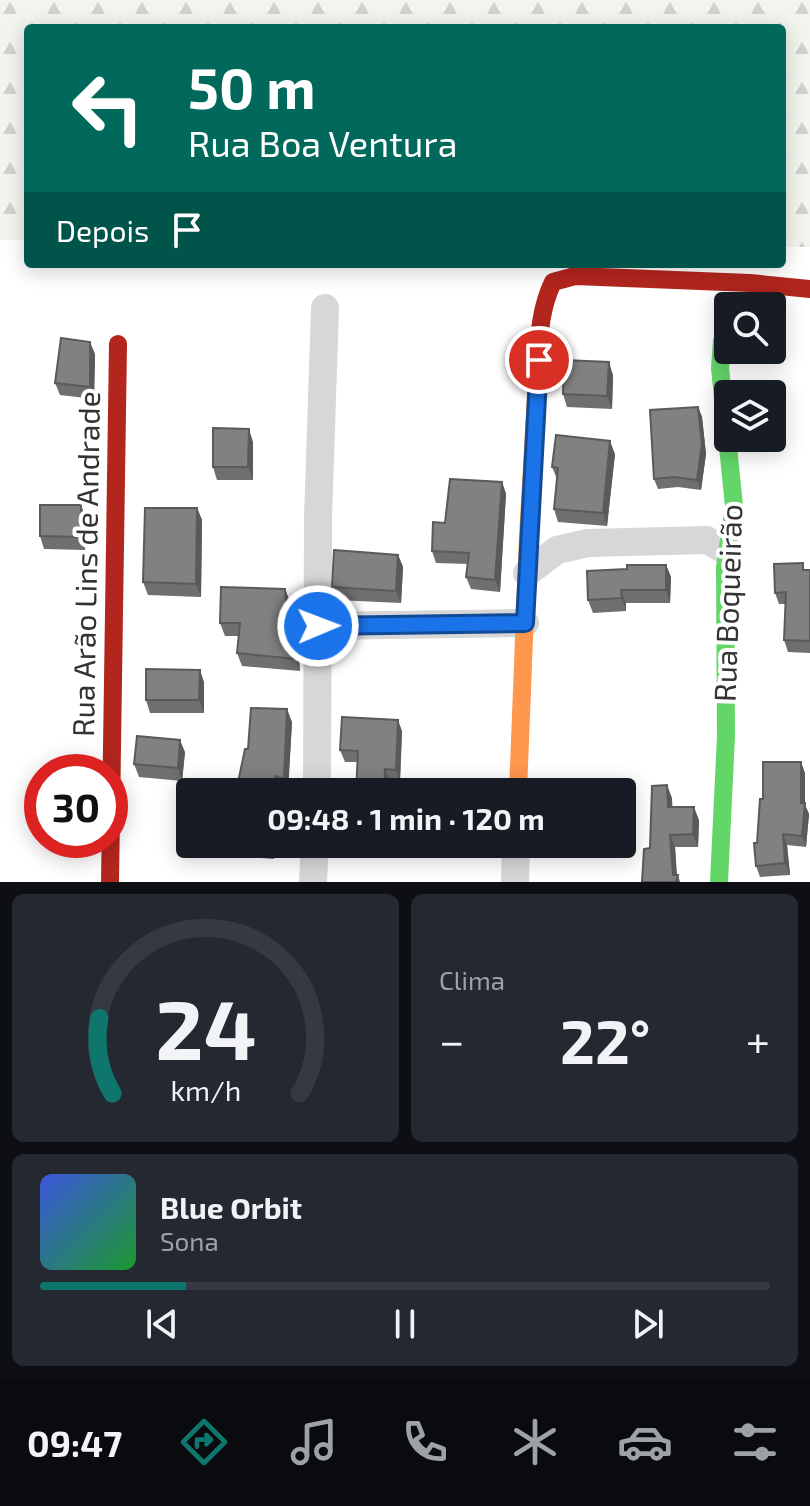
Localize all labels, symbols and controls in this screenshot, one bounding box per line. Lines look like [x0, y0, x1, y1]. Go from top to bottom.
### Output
text: 50 m [188, 53, 316, 120]
icon: left [56, 56, 160, 160]
text: Rua Boa Ventura [188, 121, 458, 164]
icon: arrive [165, 208, 209, 252]
text: Depois [56, 212, 149, 248]
map controls [714, 292, 786, 452]
button: search [714, 292, 786, 364]
pin [505, 326, 573, 394]
icon: arrive [517, 338, 561, 382]
button: layers [714, 380, 786, 452]
street label: Rua Arão Lins de Andrade [64, 391, 106, 737]
street label: Rua Boqueirão [706, 503, 748, 702]
position arrow [276, 584, 360, 668]
speed limit sign: 30 [24, 754, 128, 858]
text: 09:48 · 1 min · 120 m [267, 800, 545, 836]
text: Clima [439, 964, 505, 995]
text: 24 [155, 977, 256, 1077]
text: 22° [560, 1004, 650, 1076]
text: − [439, 1013, 465, 1066]
text: + [746, 1013, 770, 1066]
text: km/h [170, 1072, 241, 1107]
text: Blue Orbit [160, 1189, 302, 1225]
text: Sona [160, 1225, 219, 1256]
icon: previous [140, 1302, 184, 1346]
icon: pause [383, 1302, 427, 1346]
icon: next [626, 1302, 670, 1346]
icon: directions [176, 1414, 232, 1470]
icon: music [286, 1414, 342, 1470]
icon: phone [397, 1414, 453, 1470]
icon: climate [507, 1414, 563, 1470]
icon: car [617, 1414, 673, 1470]
icon: filters [727, 1414, 783, 1470]
text: 09:47 [27, 1421, 122, 1464]

